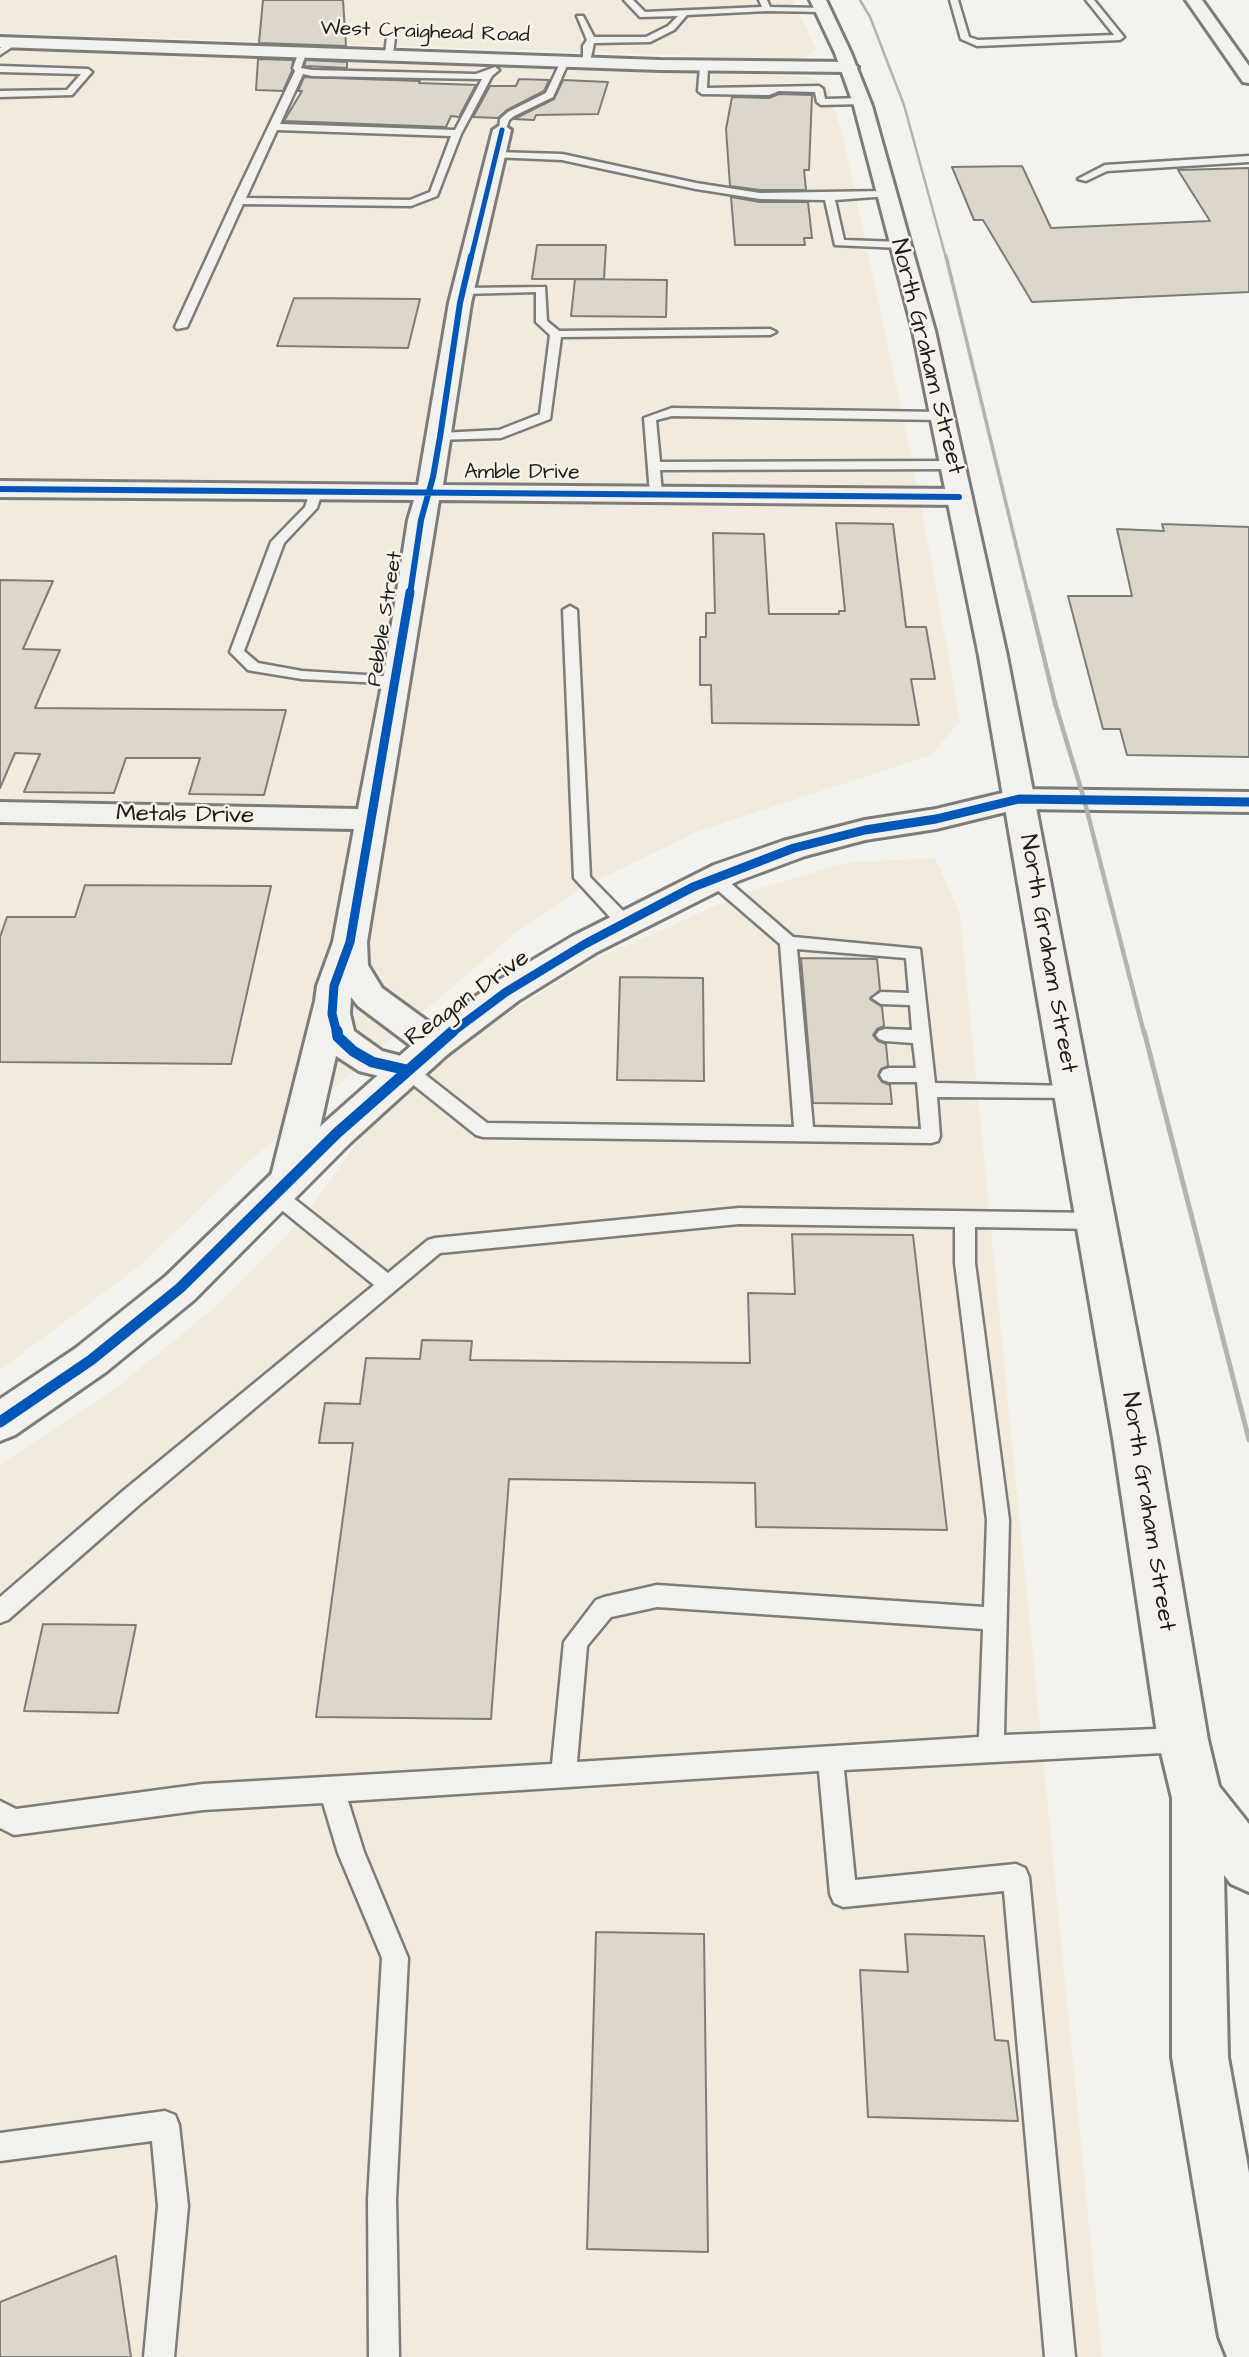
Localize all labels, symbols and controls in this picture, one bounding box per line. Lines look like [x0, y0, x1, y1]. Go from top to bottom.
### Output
street label: West Craighead Road [320, 17, 530, 49]
street label: North Graham Street [883, 236, 969, 478]
street label: Amble Drive [464, 461, 580, 487]
street label: Pebble Street [363, 550, 409, 688]
street label: Metals Drive [116, 800, 254, 832]
street label: North Graham Street [1012, 833, 1082, 1075]
street label: Reagan Drive [400, 944, 536, 1054]
street label: North Graham Street [1114, 1390, 1180, 1634]

